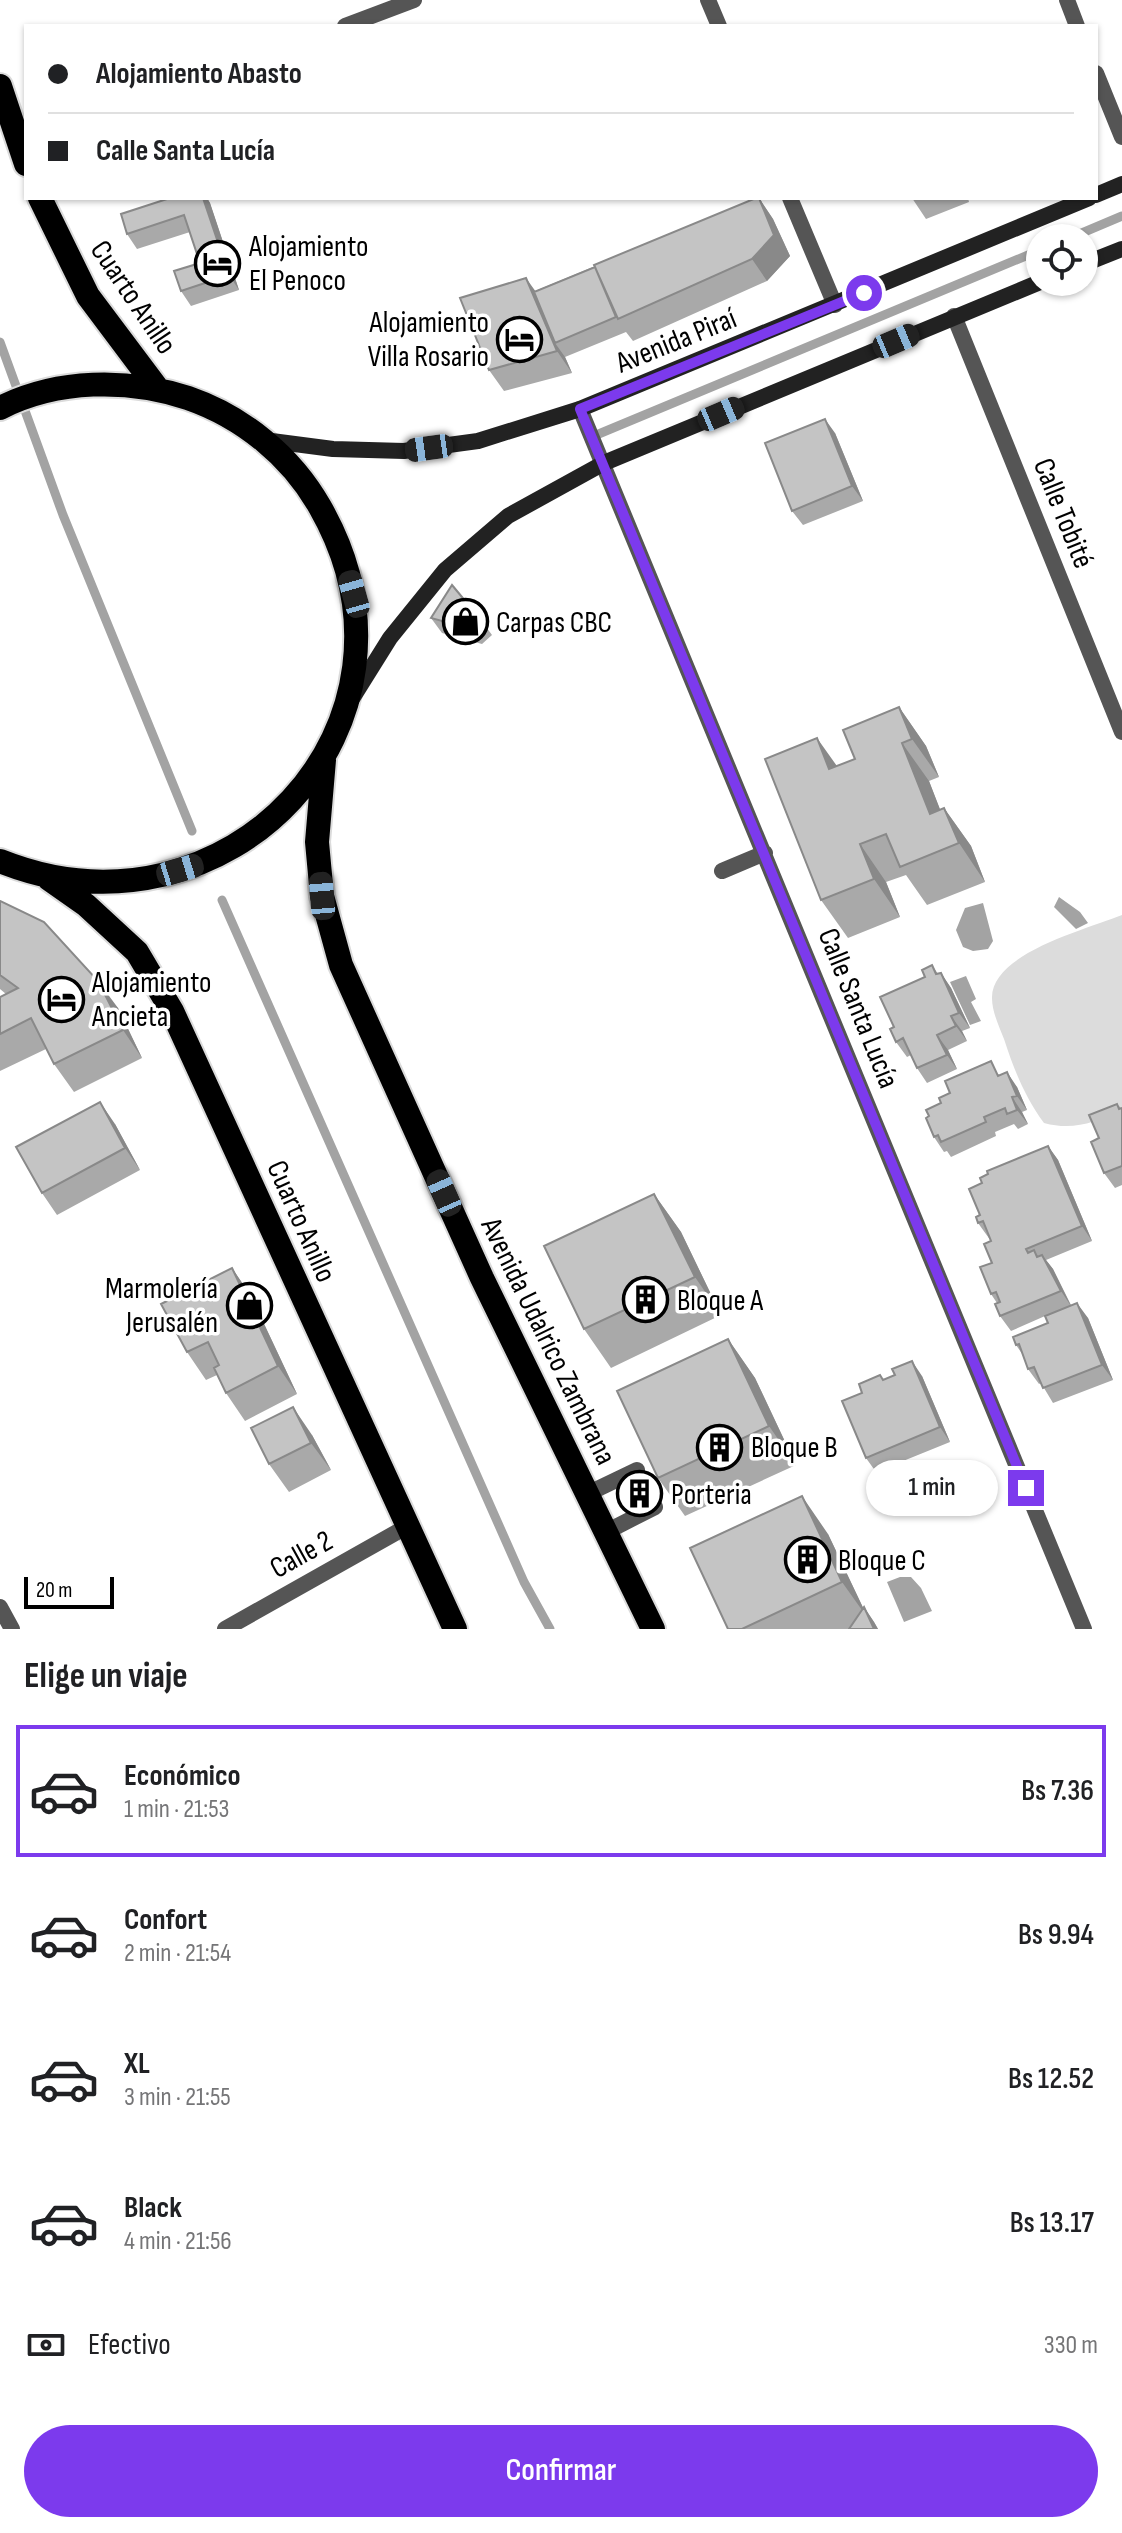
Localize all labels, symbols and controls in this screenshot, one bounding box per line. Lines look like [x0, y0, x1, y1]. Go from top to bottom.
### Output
text: Alojamiento Abasto [96, 56, 302, 92]
text: Calle Santa Lucía [96, 133, 275, 169]
map controls [1026, 224, 1098, 296]
button: locate [1026, 224, 1098, 296]
place label: Alojamiento El Penoco [248, 229, 369, 299]
street label: Cuarto Anillo [82, 234, 184, 361]
hotel icon: Alojamiento El Penoco [194, 239, 242, 287]
route start [846, 275, 882, 311]
street label: Avenida Piraí [610, 300, 742, 382]
place label: Alojamiento Villa Rosario [368, 305, 489, 375]
hotel icon: Alojamiento Villa Rosario [496, 315, 544, 363]
car [869, 321, 923, 361]
car [694, 394, 748, 434]
car [404, 433, 454, 463]
street label: Calle Tobité [1025, 453, 1101, 574]
car [336, 568, 372, 620]
shop icon: Carpas CBC [441, 598, 489, 646]
place label: Carpas CBC [496, 605, 612, 641]
car [154, 852, 206, 888]
car [308, 871, 336, 921]
street label: Calle Santa Lucía [810, 923, 906, 1094]
place label: Alojamiento Ancieta [91, 965, 212, 1035]
hotel icon: Alojamiento Ancieta [37, 975, 85, 1023]
street label: Cuarto Anillo [258, 1155, 344, 1288]
car [423, 1166, 465, 1220]
street label: Avenida Udalrico Zambrana [472, 1211, 624, 1471]
place label: Marmolería Jerusalén [105, 1271, 218, 1341]
building icon: Bloque A [622, 1276, 670, 1324]
shop icon: Marmolería Jerusalén [225, 1281, 273, 1329]
place label: Bloque A [677, 1283, 763, 1319]
building icon: Bloque B [696, 1423, 744, 1471]
place label: Bloque B [751, 1430, 838, 1466]
callout: 1 min [866, 1460, 998, 1516]
building icon: Porteria [616, 1470, 664, 1518]
route end [1008, 1470, 1044, 1506]
text: 1 min [908, 1472, 956, 1503]
place label: Porteria [671, 1477, 752, 1513]
street label: Calle 2 [264, 1523, 339, 1587]
building icon: Bloque C [783, 1536, 831, 1584]
place label: Bloque C [838, 1543, 926, 1579]
scale bar [24, 1573, 114, 1609]
text: 20 m [36, 1577, 73, 1604]
text: Elige un viaje [24, 1655, 188, 1698]
icon: car [28, 1755, 100, 1827]
text: Económico [124, 1758, 241, 1794]
text: Bs 7.36 [1021, 1773, 1094, 1809]
text: 1 min · 21:53 [124, 1794, 229, 1825]
icon: car [28, 1899, 100, 1971]
text: Confort [124, 1902, 207, 1938]
text: Bs 9.94 [1018, 1917, 1094, 1953]
text: 2 min · 21:54 [124, 1938, 231, 1969]
icon: car [28, 2043, 100, 2115]
text: XL [124, 2046, 150, 2082]
text: Bs 12.52 [1008, 2061, 1094, 2097]
text: 3 min · 21:55 [124, 2082, 231, 2113]
icon: car [28, 2187, 100, 2259]
text: Black [124, 2190, 182, 2226]
text: Bs 13.17 [1010, 2205, 1094, 2241]
text: 4 min · 21:56 [124, 2226, 232, 2257]
icon: cash [24, 2323, 68, 2367]
text: Efectivo [88, 2327, 171, 2363]
text: 330 m [1044, 2330, 1098, 2361]
button: Confirmar [24, 2425, 1098, 2517]

